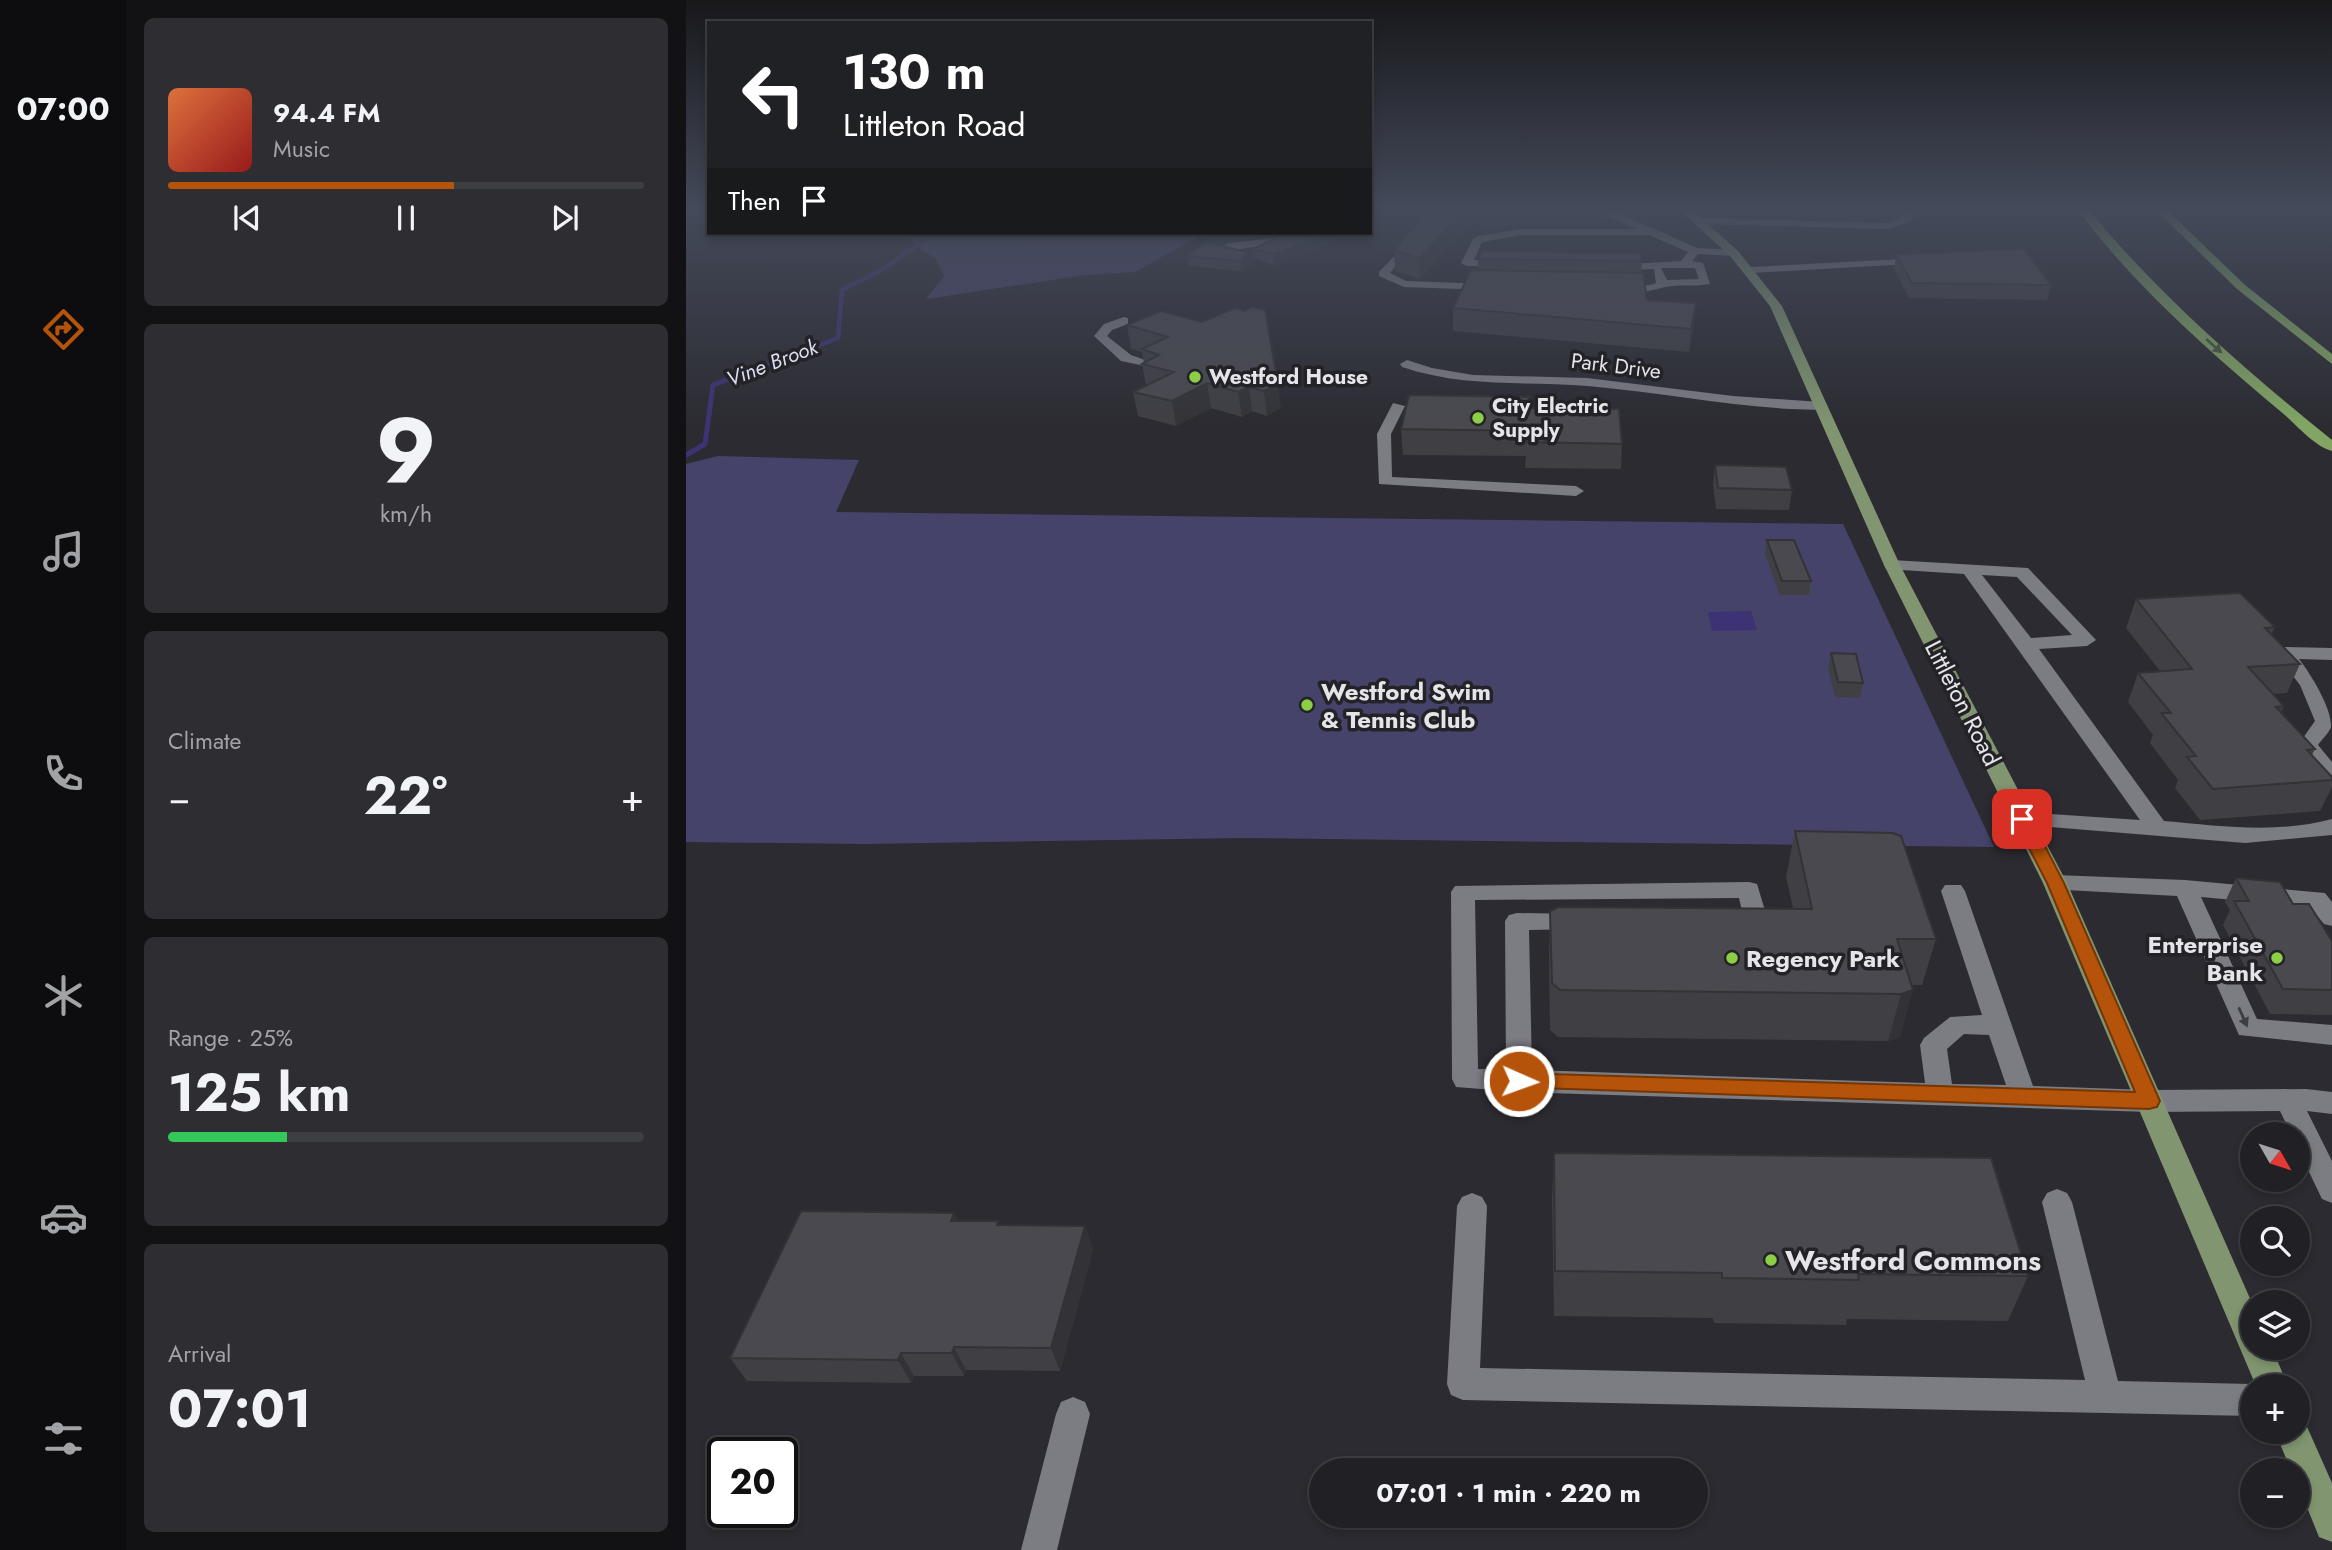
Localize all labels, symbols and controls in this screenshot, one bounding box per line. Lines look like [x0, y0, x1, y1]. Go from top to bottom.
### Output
text: 130 m [843, 37, 986, 107]
icon: left [728, 49, 819, 140]
text: 07:00 [16, 86, 110, 132]
text: 94.4 FM [273, 94, 380, 132]
text: Littleton Road [843, 102, 1026, 148]
text: Music [273, 132, 330, 166]
text: Then [728, 182, 781, 220]
icon: arrive [795, 182, 833, 220]
icon: previous [228, 199, 266, 237]
icon: pause [387, 199, 425, 237]
icon: next [546, 199, 584, 237]
icon: directions [39, 305, 88, 354]
water label: Vine Brook [722, 332, 823, 394]
one-way arrow [2205, 338, 2223, 354]
street label: Park Drive [1569, 346, 1663, 386]
place label: Westford House [1209, 362, 1368, 392]
marker: Westford House [1187, 369, 1203, 385]
text: 9 [376, 386, 436, 517]
place label: City Electric Supply [1492, 391, 1609, 445]
marker: City Electric Supply [1470, 410, 1486, 426]
text: km/h [380, 497, 432, 531]
icon: music [39, 527, 88, 576]
street label: Littleton Road [1916, 634, 2010, 772]
place label: Westford Swim & Tennis Club [1321, 674, 1491, 737]
marker: Westford Swim & Tennis Club [1299, 697, 1315, 713]
text: Climate [168, 724, 241, 758]
icon: phone [39, 749, 88, 798]
text: 22° [364, 758, 447, 834]
text: − [168, 770, 190, 825]
text: + [621, 770, 644, 825]
pin [1992, 789, 2052, 849]
icon: arrive [2003, 800, 2041, 838]
place label: Enterprise Bank [2147, 927, 2263, 990]
place label: Regency Park [1746, 941, 1900, 976]
marker: Regency Park [1724, 950, 1740, 966]
marker: Enterprise Bank [2269, 950, 2285, 966]
icon: climate [39, 971, 88, 1020]
one-way arrow [2237, 1007, 2249, 1027]
text: Range · 25% [168, 1021, 293, 1055]
position arrow [1482, 1044, 1556, 1118]
text: 125 km [168, 1055, 350, 1131]
north arrow [2240, 1122, 2310, 1192]
map controls [2240, 1122, 2310, 1528]
icon: car [39, 1193, 88, 1242]
button: search [2240, 1206, 2310, 1276]
place label: Westford Commons [1785, 1240, 2041, 1281]
marker: Westford Commons [1763, 1252, 1779, 1268]
button: layers [2240, 1290, 2310, 1360]
text: Arrival [168, 1337, 231, 1371]
text: 07:01 [168, 1371, 311, 1447]
button: + [2240, 1374, 2310, 1444]
icon: filters [39, 1414, 88, 1463]
speed limit sign: 20 [707, 1437, 798, 1528]
button: − [2240, 1458, 2310, 1528]
text: 07:01 · 1 min · 220 m [1376, 1474, 1641, 1512]

